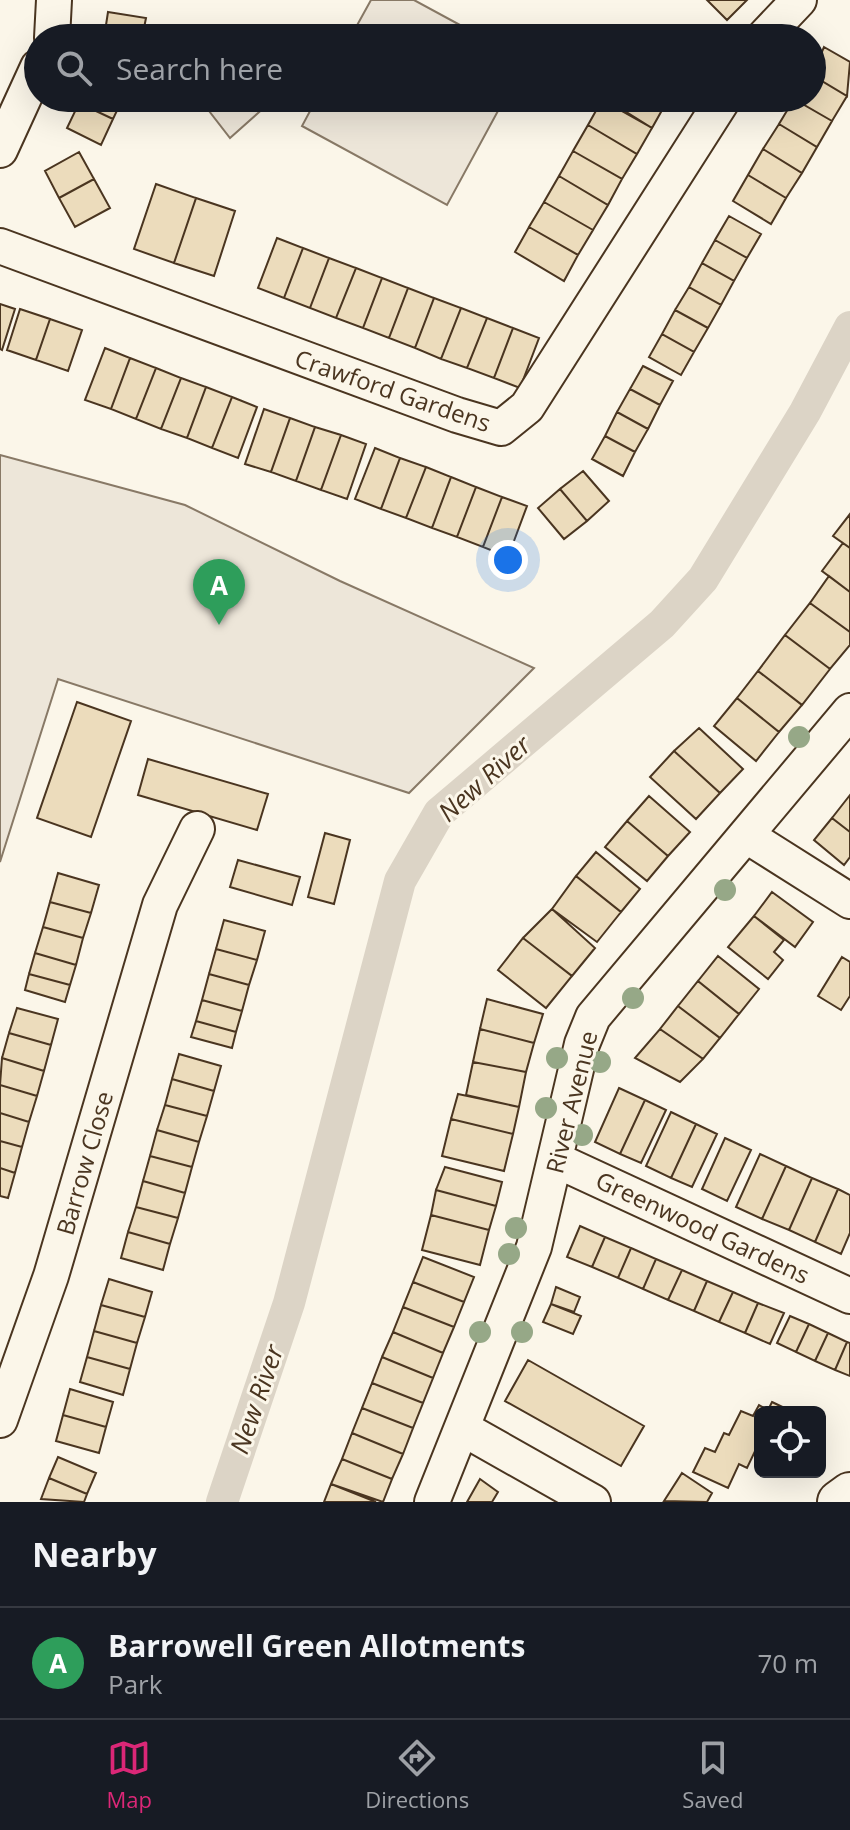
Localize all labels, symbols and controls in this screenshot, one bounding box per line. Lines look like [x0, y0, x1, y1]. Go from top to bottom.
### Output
search box [24, 24, 826, 112]
icon: search [52, 46, 96, 90]
text: Search here [116, 48, 283, 89]
street label: Crawford Gardens [291, 341, 495, 439]
your location [488, 540, 528, 580]
pin: A [193, 559, 245, 625]
water label: New River [430, 726, 539, 829]
street label: River Avenue [537, 1027, 605, 1177]
street label: Barrow Close [48, 1087, 120, 1239]
street label: Greenwood Gardens [591, 1163, 815, 1291]
water label: New River [221, 1338, 292, 1458]
map controls [754, 1406, 826, 1478]
button: locate [754, 1406, 826, 1478]
text: Nearby [32, 1531, 157, 1577]
text: Barrowell Green Allotments [108, 1625, 525, 1666]
text: A [49, 1645, 67, 1681]
text: 70 m [757, 1645, 818, 1681]
text: Park [108, 1666, 162, 1702]
tab: Map [107, 1736, 152, 1814]
tab: Directions [365, 1736, 469, 1814]
tab: Saved [682, 1736, 743, 1814]

